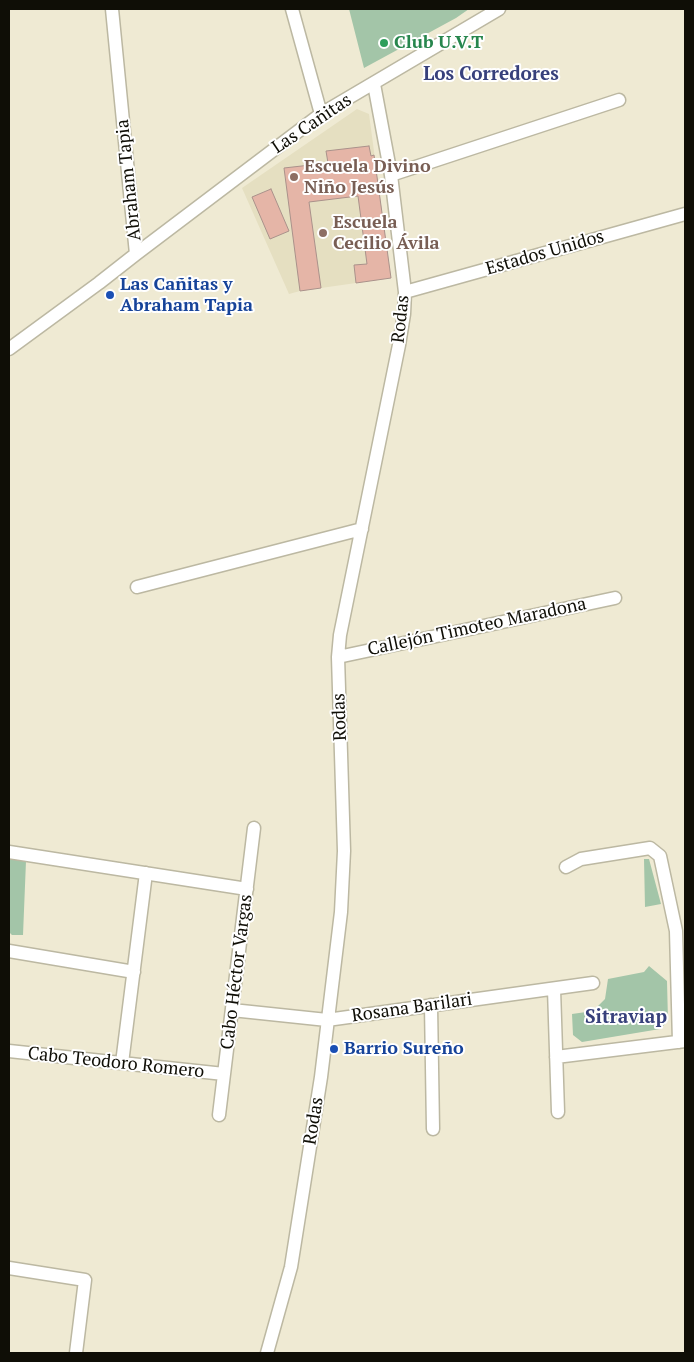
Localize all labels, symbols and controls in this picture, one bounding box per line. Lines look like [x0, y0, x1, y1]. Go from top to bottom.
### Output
place label: Club U.V.T [394, 32, 483, 54]
marker: Club U.V.T [378, 37, 390, 49]
district label: Los Corredores [423, 64, 559, 86]
street label: Las Cañitas [268, 89, 356, 159]
street label: Abraham Tapia [112, 118, 146, 242]
place label: Escuela Divino Niño Jesús [304, 156, 431, 198]
marker: Escuela Divino Niño Jesús [288, 171, 300, 183]
place label: Escuela Cecilio Ávila [333, 212, 440, 254]
street label: Estados Unidos [483, 226, 607, 280]
marker: Escuela Cecilio Ávila [317, 227, 329, 239]
place label: Las Cañitas y Abraham Tapia [120, 274, 253, 316]
marker: Las Cañitas y Abraham Tapia [104, 289, 116, 301]
street label: Rodas [388, 294, 414, 344]
street label: Callejón Timoteo Maradona [366, 593, 588, 661]
street label: Rodas [328, 693, 352, 741]
street label: Cabo Héctor Vargas [217, 893, 257, 1051]
street label: Rosana Barilari [350, 989, 474, 1027]
district label: Sitraviap [585, 1007, 667, 1029]
place label: Barrio Sureño [344, 1038, 464, 1060]
street label: Cabo Teodoro Romero [27, 1043, 205, 1083]
marker: Barrio Sureño [328, 1043, 340, 1055]
street label: Rodas [300, 1096, 328, 1146]

